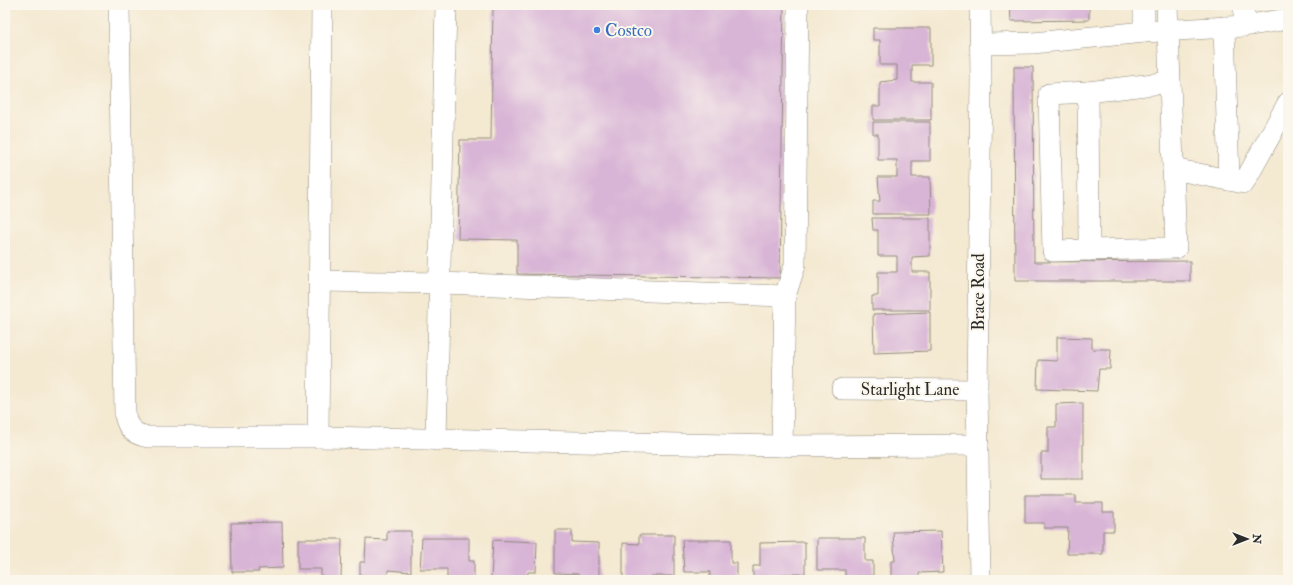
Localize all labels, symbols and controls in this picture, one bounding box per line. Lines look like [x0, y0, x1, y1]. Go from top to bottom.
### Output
place label: Costco [605, 20, 652, 41]
marker: Costco [592, 25, 602, 35]
street label: Brace Road [968, 253, 989, 331]
street label: Starlight Lane [861, 379, 959, 400]
north arrow [1227, 519, 1267, 559]
text: N [1250, 533, 1263, 545]

